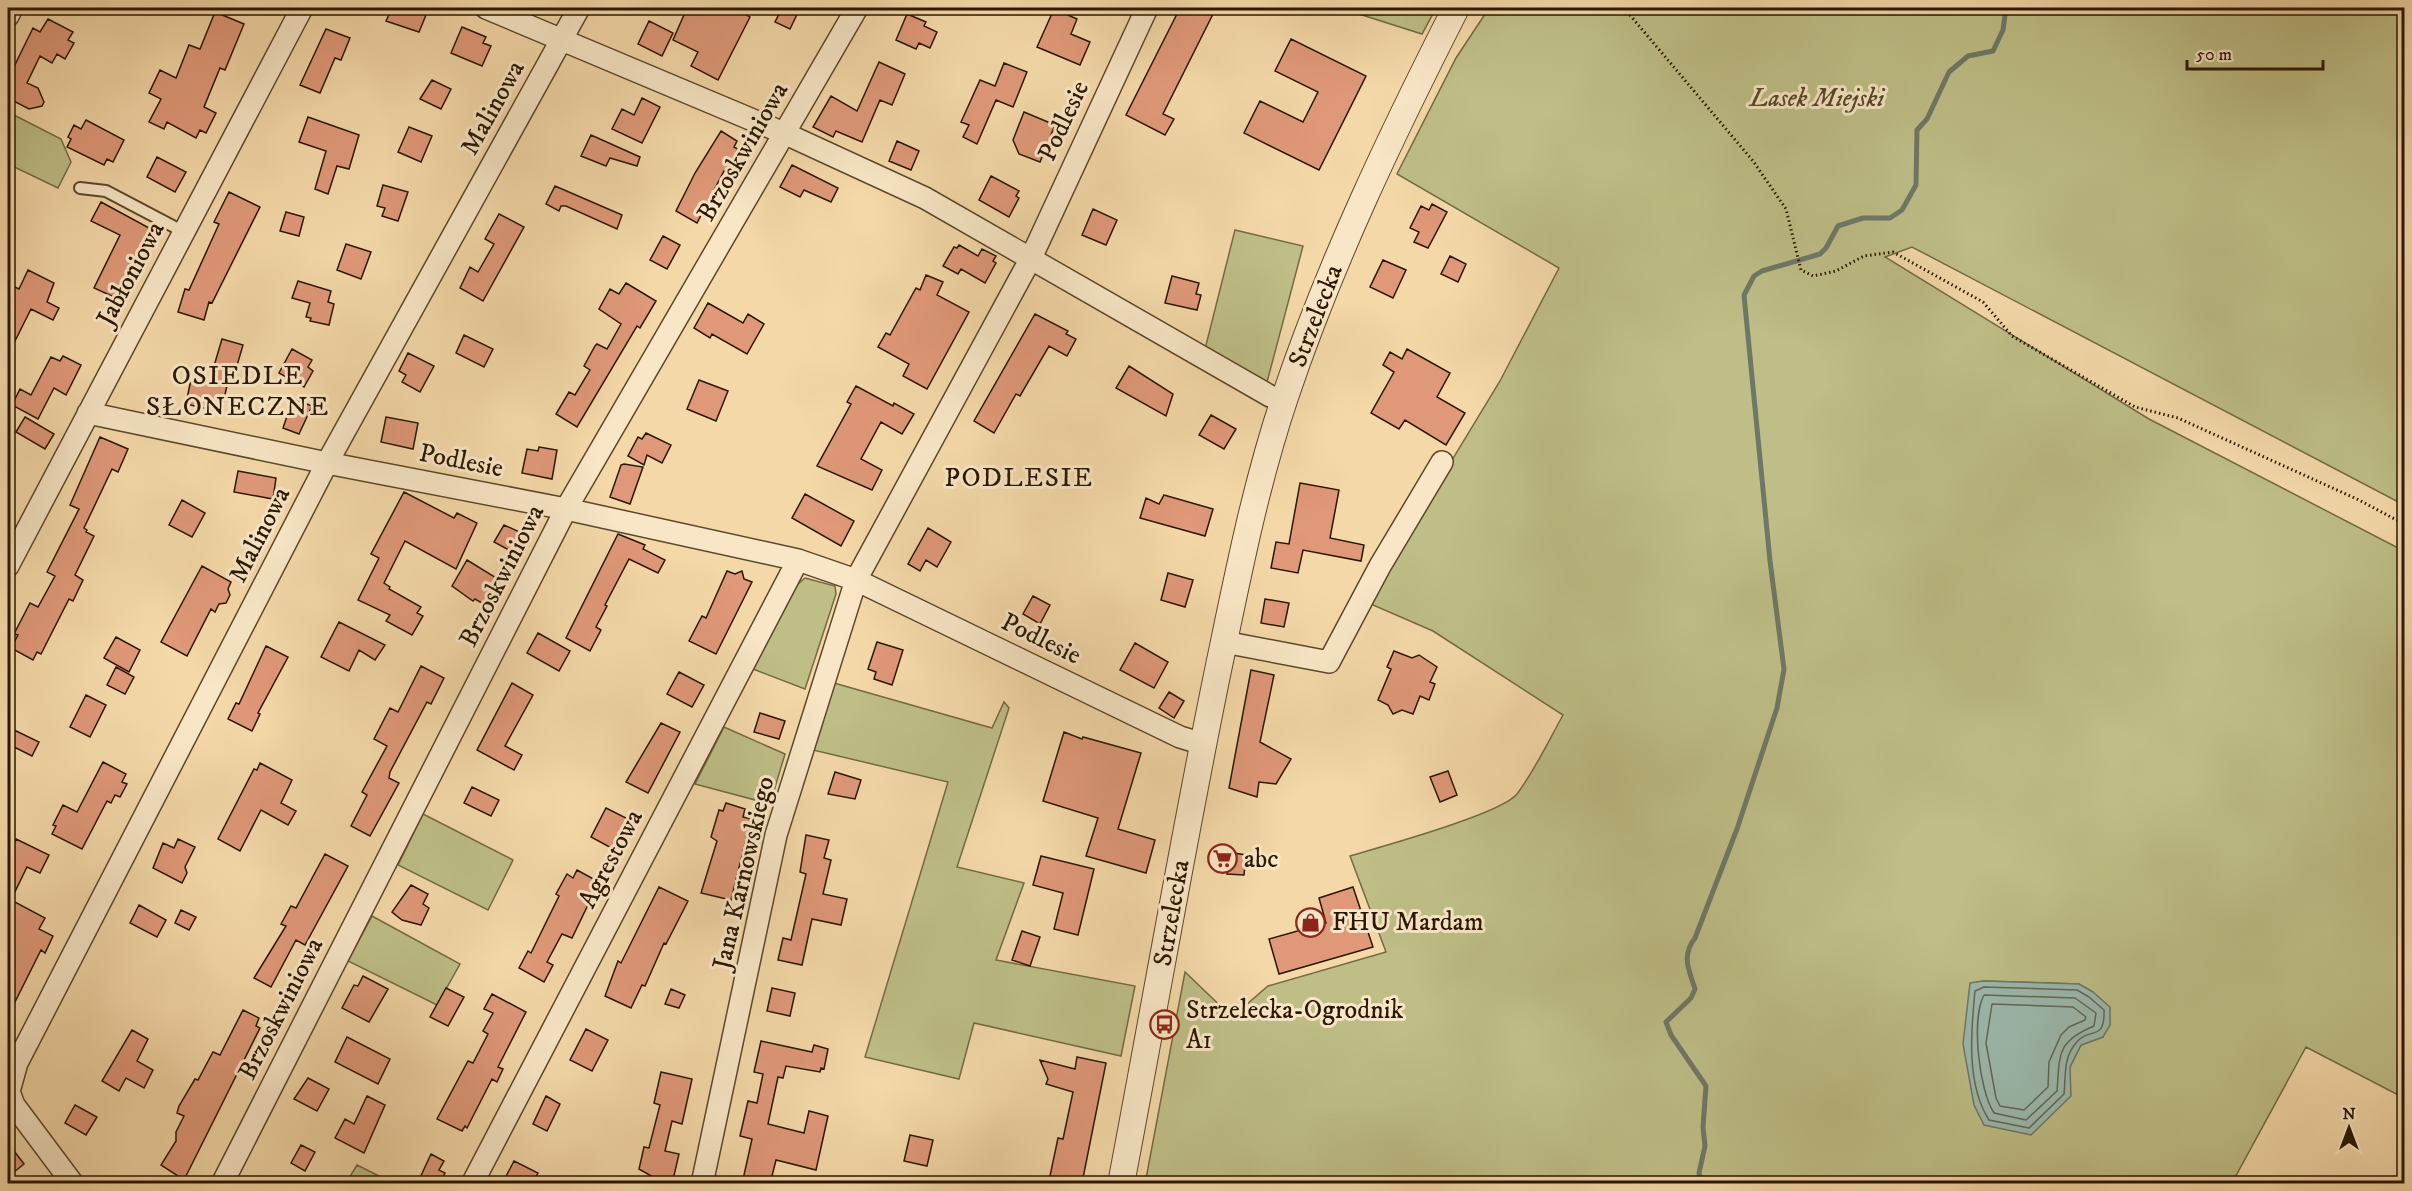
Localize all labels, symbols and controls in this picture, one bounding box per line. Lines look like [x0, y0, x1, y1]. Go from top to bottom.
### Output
scale bar [2187, 33, 2324, 71]
text: 50 m [2196, 44, 2232, 66]
street label: Malinowa [454, 55, 532, 161]
street label: Brzoskwiniowa [690, 76, 796, 228]
street label: Podlesie [1031, 76, 1097, 166]
park label: Lasek Miejski [1748, 82, 1886, 115]
street label: Jabłoniowa [89, 216, 172, 334]
street label: Strzelecka [1281, 260, 1351, 372]
district label: OSIEDLE SŁONECZNE [146, 359, 330, 424]
street label: Podlesie [416, 437, 506, 485]
district label: PODLESIE [944, 461, 1094, 495]
street label: Malinowa [222, 482, 298, 588]
street label: Brzoskwiniowa [452, 499, 552, 653]
street label: Podlesie [996, 606, 1086, 672]
street label: Jana Karnowskiego [705, 773, 782, 975]
street label: Agrestowa [571, 804, 651, 914]
supermarket icon: abc [1207, 843, 1239, 875]
place label: abc [1244, 843, 1278, 876]
street label: Strzelecka [1146, 857, 1198, 969]
shop icon: FHU Mardam [1295, 906, 1327, 938]
place label: FHU Mardam [1332, 906, 1483, 939]
street label: Brzoskwiniowa [231, 932, 331, 1086]
place label: Strzelecka-Ogrodnik A1 [1186, 994, 1403, 1057]
bus stop icon: Strzelecka-Ogrodnik A1 [1149, 1009, 1181, 1041]
north arrow [2319, 1098, 2379, 1158]
text: N [2342, 1104, 2356, 1124]

